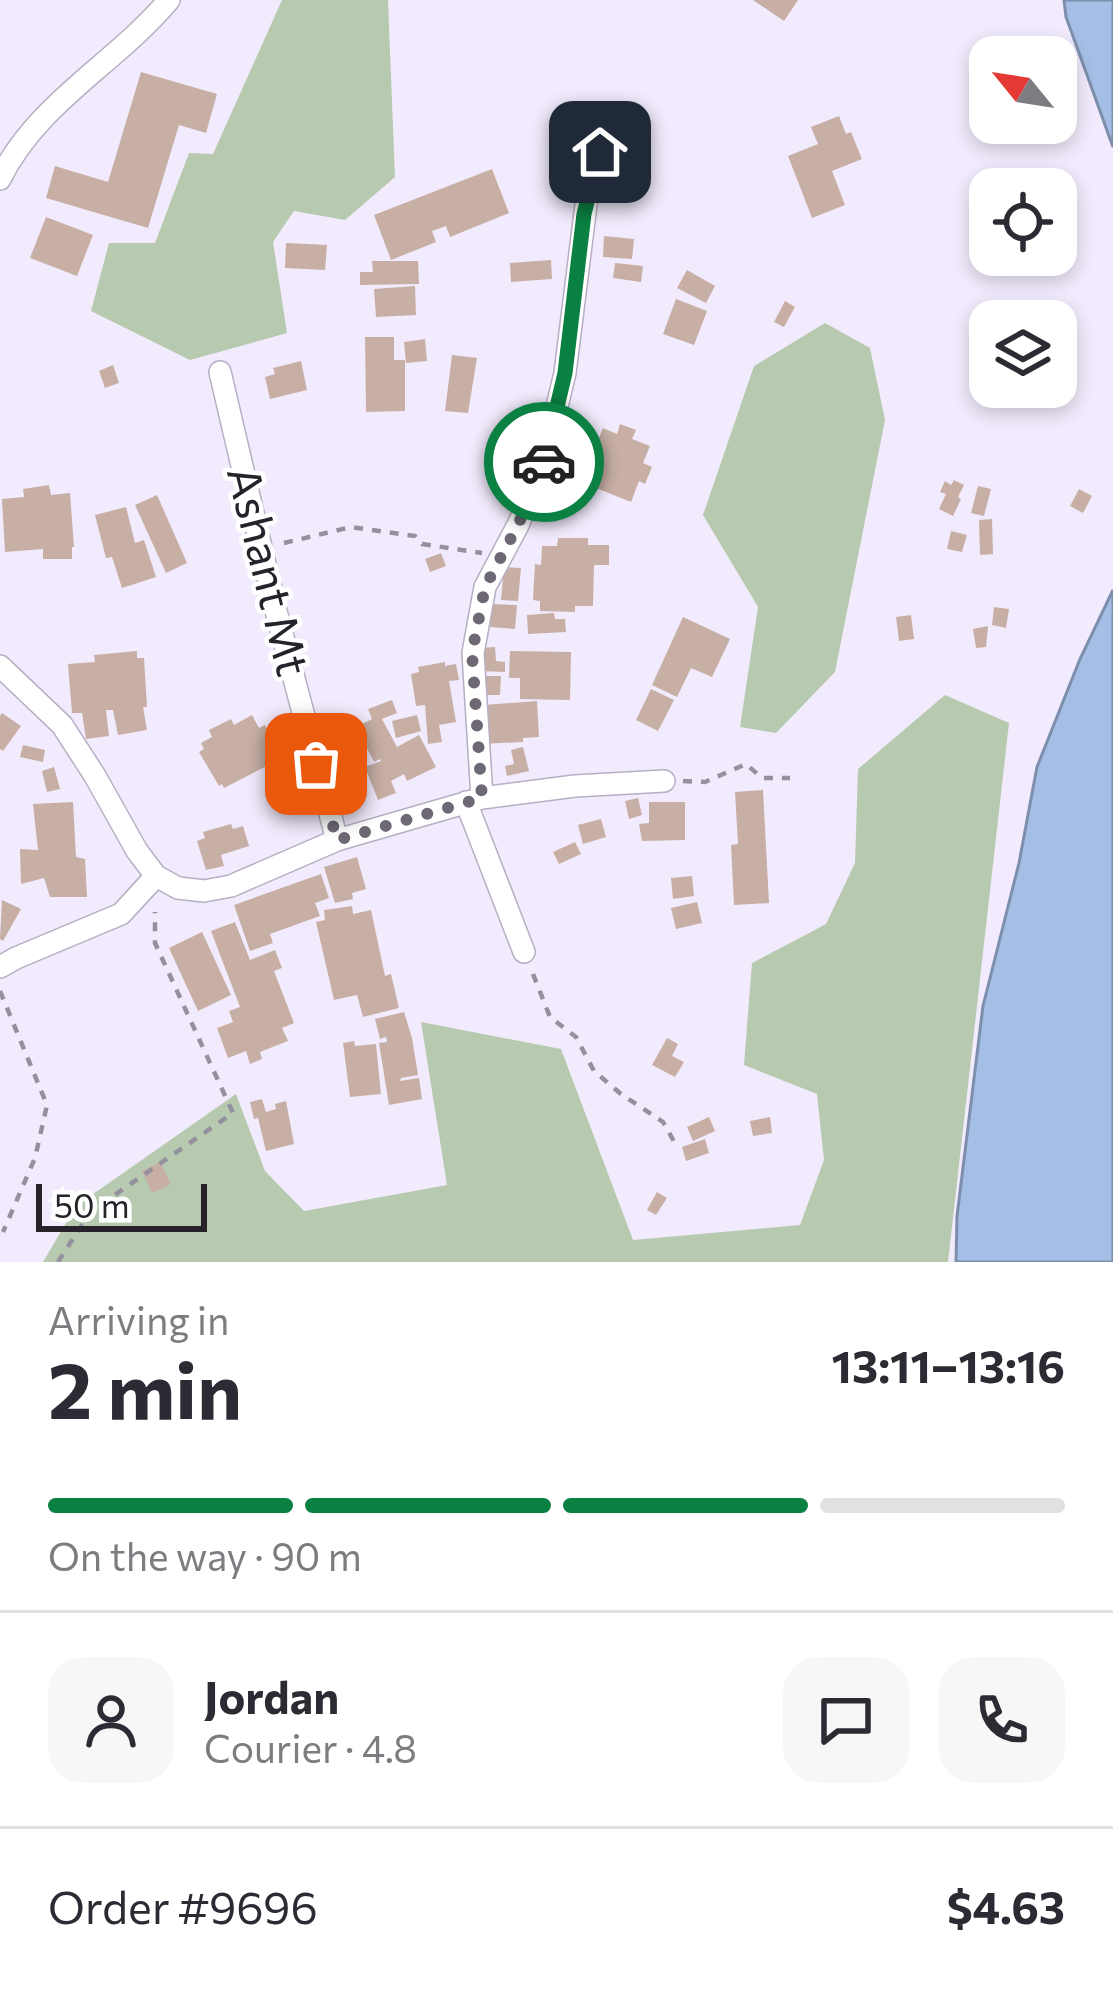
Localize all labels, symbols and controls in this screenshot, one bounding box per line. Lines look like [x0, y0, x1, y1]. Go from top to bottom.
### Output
north arrow [969, 36, 1077, 144]
map controls [969, 36, 1077, 408]
pin [549, 101, 651, 203]
icon: home [567, 119, 633, 185]
button: locate [969, 168, 1077, 276]
button: layers [969, 300, 1077, 408]
courier [484, 402, 604, 522]
icon: car [511, 429, 577, 495]
street label: Ashant Mt [218, 460, 323, 681]
pin [265, 713, 367, 815]
icon: bag [283, 731, 349, 797]
scale bar [36, 1178, 207, 1231]
text: 50 m [54, 1184, 130, 1225]
text: Arriving in [48, 1295, 229, 1343]
text: 13:11–13:16 [832, 1337, 1065, 1392]
text: 2 min [48, 1340, 242, 1435]
text: On the way · 90 m [48, 1531, 362, 1579]
button: person [48, 1657, 174, 1783]
button: chat [783, 1657, 909, 1783]
button: phone [939, 1657, 1065, 1783]
text: Jordan [204, 1668, 339, 1723]
text: Courier · 4.8 [204, 1723, 417, 1771]
text: Order #9696 [48, 1878, 318, 1933]
text: $4.63 [947, 1878, 1065, 1933]

